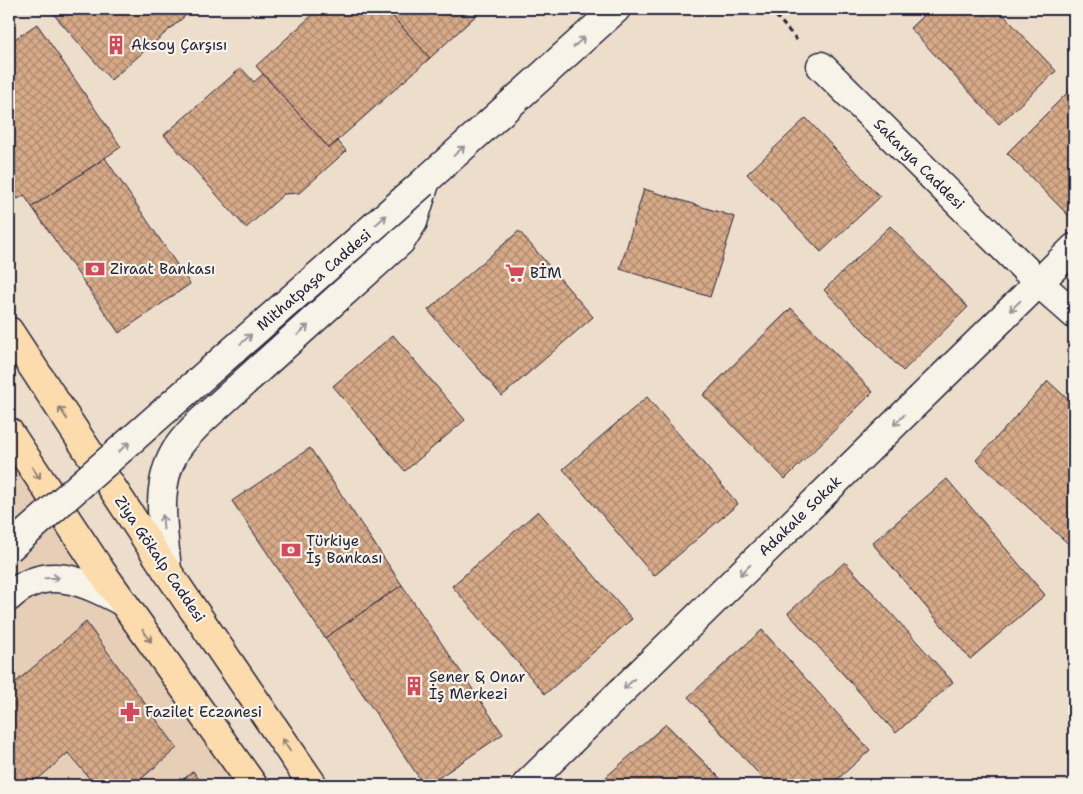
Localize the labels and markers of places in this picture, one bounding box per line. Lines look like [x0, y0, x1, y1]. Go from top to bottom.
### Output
building icon: Aksoy Çarşısı [105, 34, 127, 56]
place label: Aksoy Çarşısı [131, 35, 227, 55]
bank icon: Ziraat Bankası [84, 258, 106, 280]
place label: Ziraat Bankası [110, 259, 215, 279]
supermarket icon: BİM [504, 262, 526, 284]
place label: BİM [530, 263, 562, 283]
place label: Türkiye İş Bankası [306, 531, 383, 568]
bank icon: Türkiye İş Bankası [280, 539, 302, 561]
place label: Şener & Onar İş Merkezi [429, 667, 526, 704]
building icon: Şener & Onar İş Merkezi [403, 675, 425, 697]
pharmacy icon: Fazilet Eczanesi [119, 701, 141, 723]
place label: Fazilet Eczanesi [145, 702, 262, 722]

